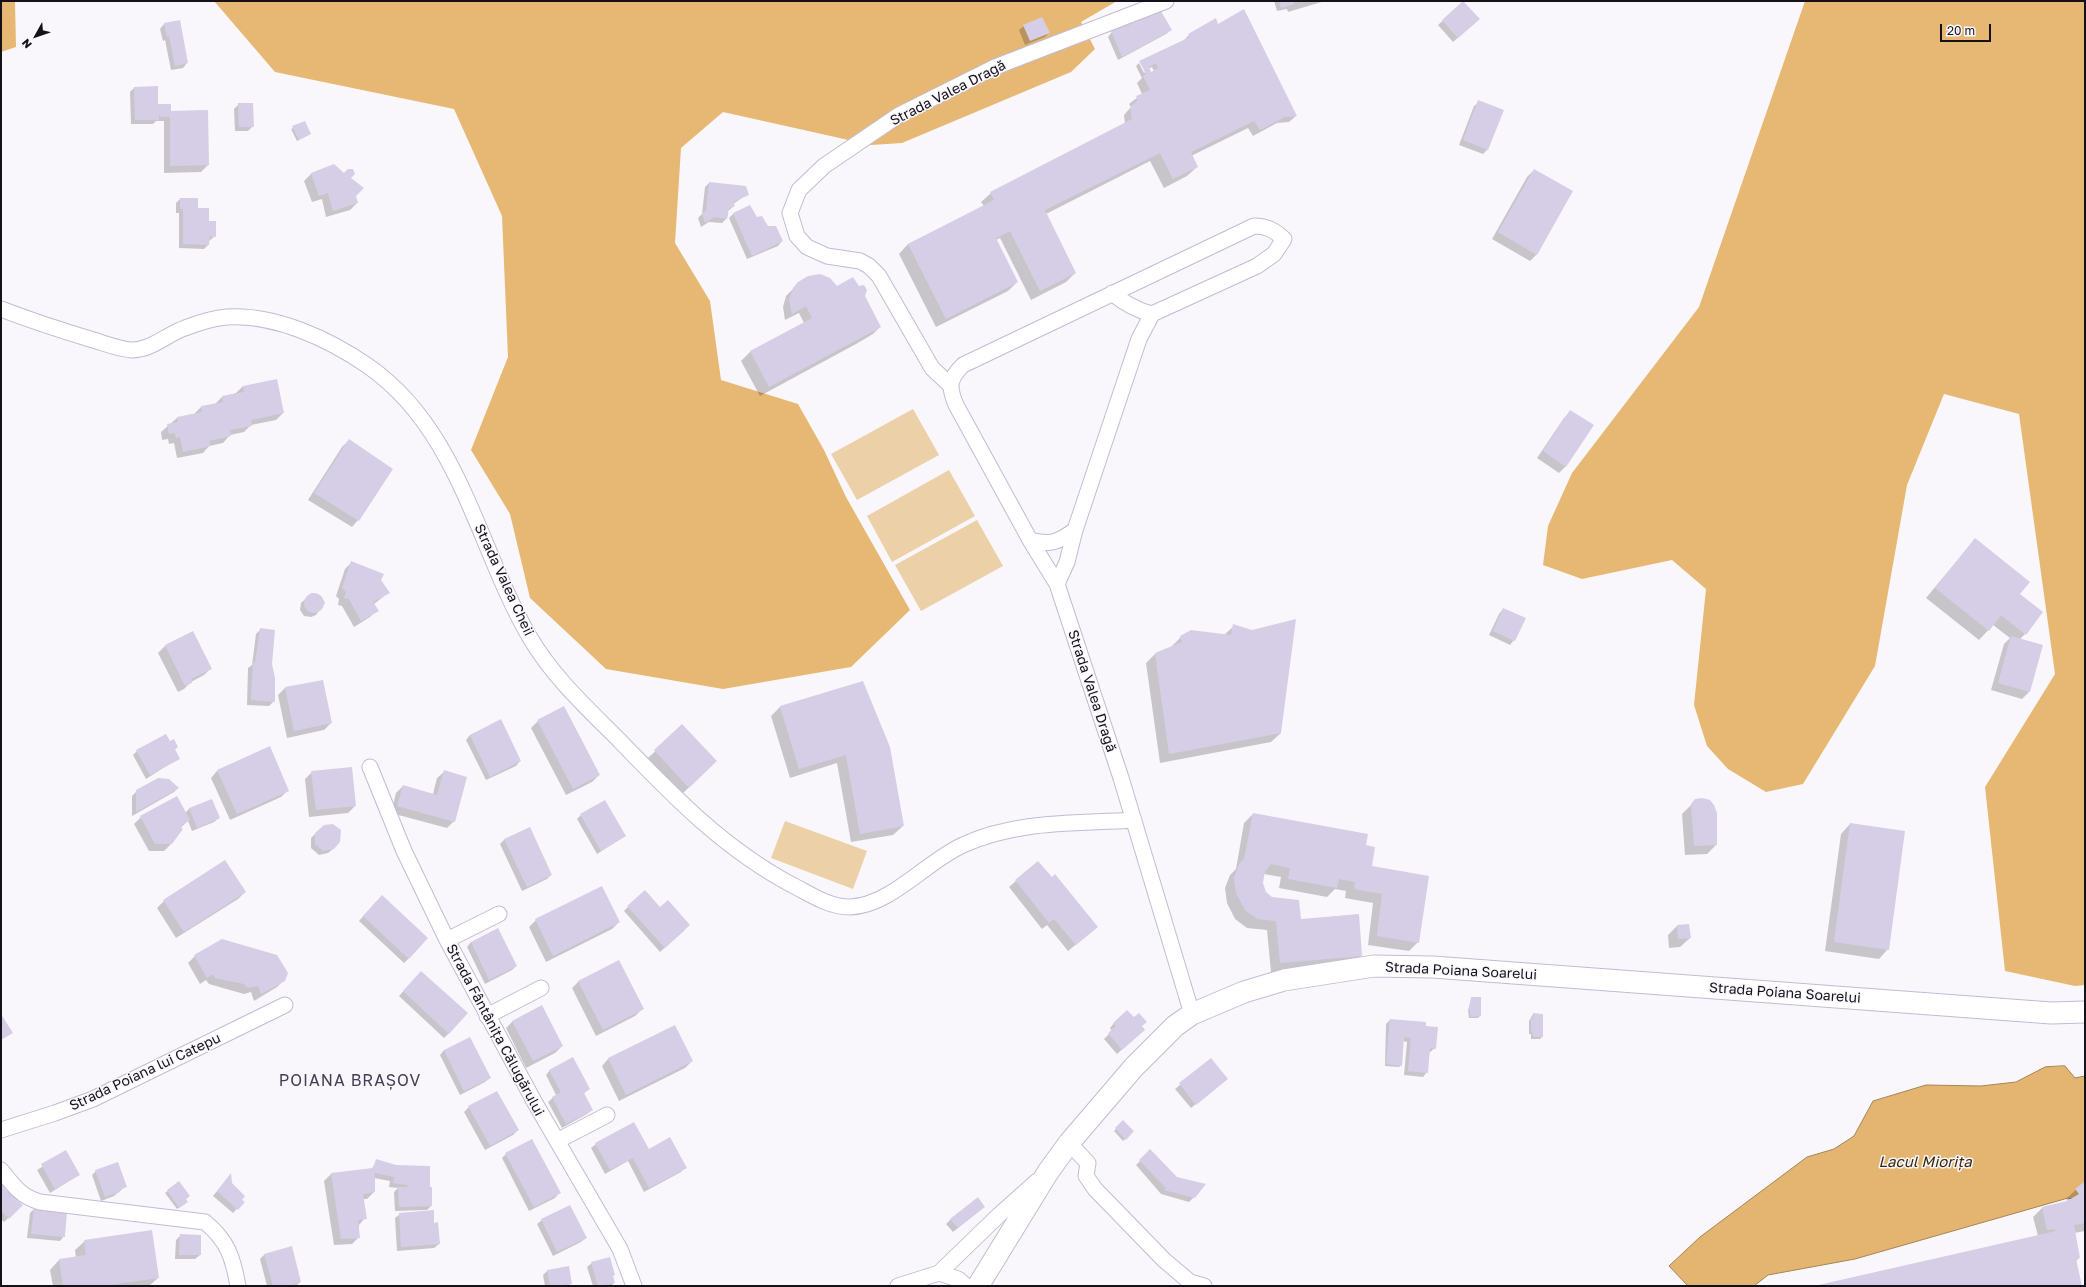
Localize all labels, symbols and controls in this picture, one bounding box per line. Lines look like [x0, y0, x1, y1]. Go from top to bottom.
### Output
north arrow [16, 16, 56, 56]
scale bar [1942, 16, 1993, 42]
text: 20 m [1947, 23, 1975, 38]
text: N [19, 37, 34, 51]
street label: Strada Valea Dragă [887, 57, 1009, 129]
street label: Strada Valea Cheii [471, 521, 537, 639]
street label: Strada Valea Dragă [1064, 628, 1120, 754]
street label: Strada Fântânița Călugărului [442, 941, 548, 1119]
street label: Strada Poiana Soarelui [1385, 959, 1537, 983]
street label: Strada Poiana Soarelui [1709, 979, 1861, 1007]
street label: Strada Poiana lui Catepu [67, 1030, 223, 1114]
district label: POIANA BRAȘOV [279, 1071, 421, 1091]
water label: Lacul Miorița [1878, 1153, 1972, 1171]

